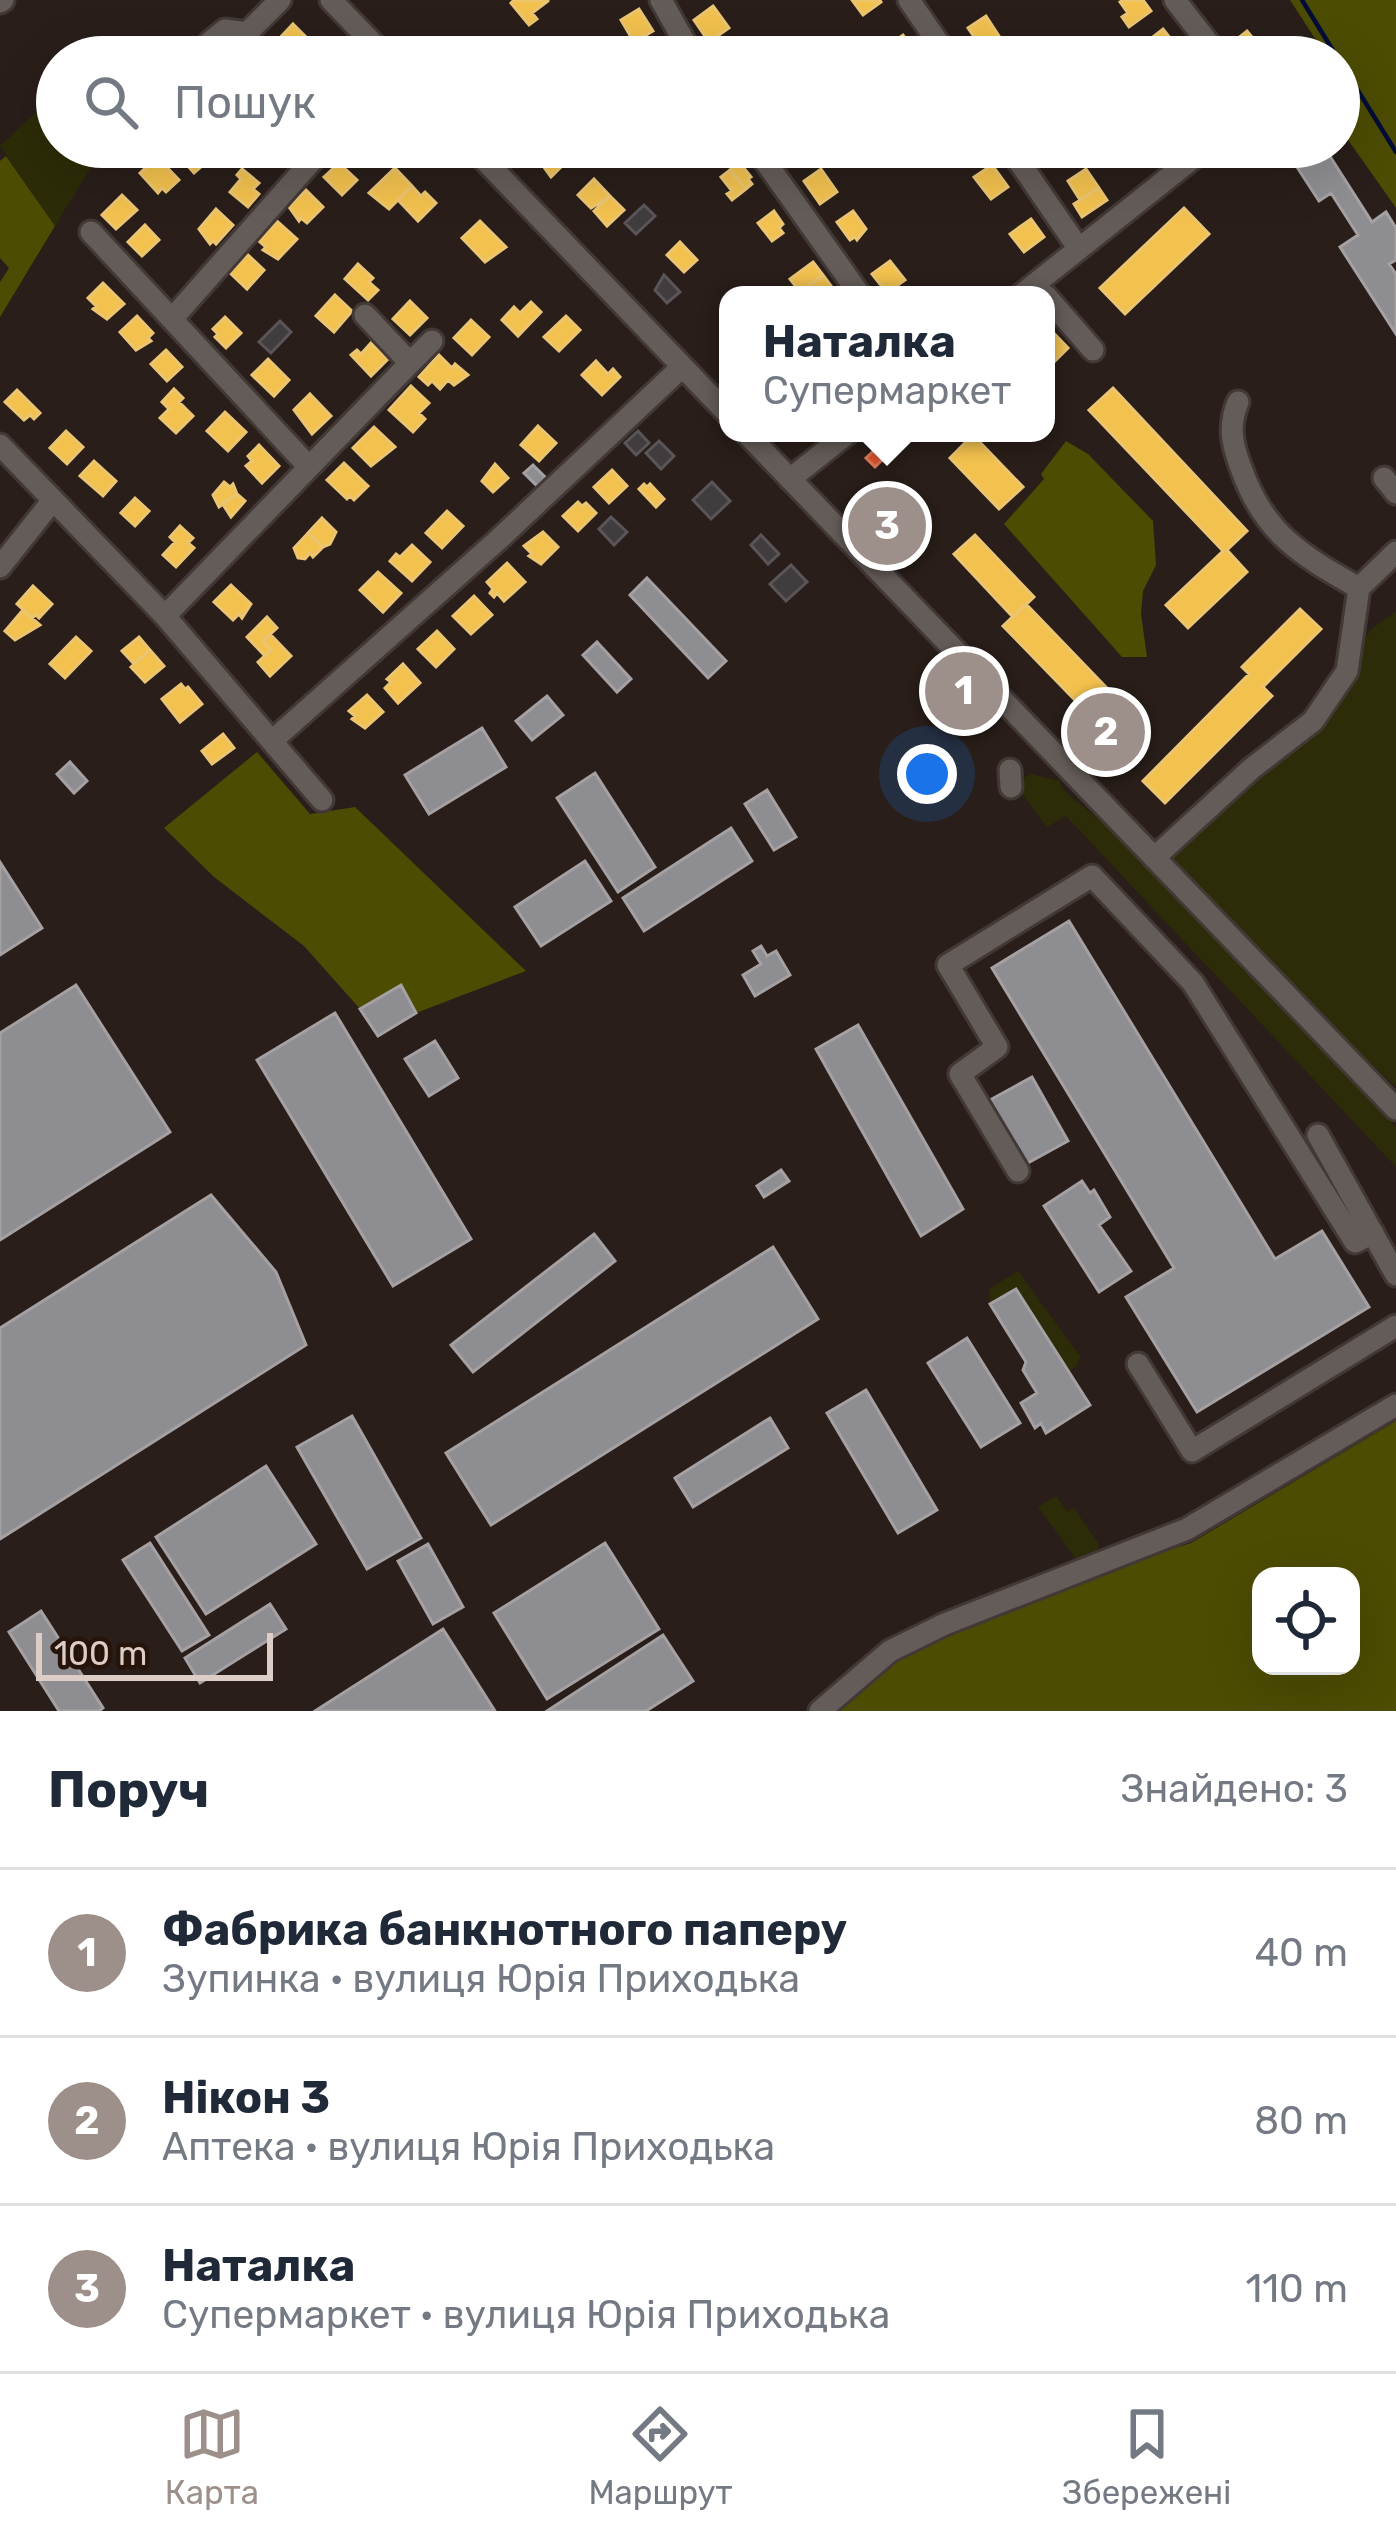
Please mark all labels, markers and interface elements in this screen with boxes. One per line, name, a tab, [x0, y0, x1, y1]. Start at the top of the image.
search box	[36, 36, 1360, 168]
icon: search	[78, 69, 144, 135]
text: Пошук	[174, 76, 316, 129]
popup	[719, 286, 1055, 442]
text: Наталка	[763, 315, 956, 368]
text: Супермаркет	[763, 368, 1011, 414]
pin: 3	[848, 481, 926, 571]
pin: 1	[925, 646, 1003, 736]
pin: 2	[1067, 687, 1145, 777]
your location	[897, 744, 957, 804]
map controls	[1252, 1567, 1360, 1675]
button: locate	[1252, 1567, 1360, 1675]
scale bar	[36, 1627, 273, 1680]
text: 100 m	[54, 1634, 147, 1673]
text: Поруч	[48, 1759, 209, 1820]
text: Знайдено: 3	[1120, 1766, 1348, 1812]
text: Фабрика банкнотного паперу	[162, 1903, 847, 1956]
text: 1	[77, 1930, 97, 1976]
text: 40 m	[1255, 1930, 1348, 1976]
text: Зупинка · вулиця Юрія Приходька	[162, 1956, 800, 2002]
text: Нікон 3	[162, 2071, 330, 2124]
text: 2	[74, 2098, 100, 2144]
text: 80 m	[1254, 2098, 1348, 2144]
text: Аптека · вулиця Юрія Приходька	[162, 2124, 775, 2170]
text: Наталка	[162, 2239, 355, 2292]
text: 3	[74, 2266, 100, 2312]
text: 110 m	[1246, 2266, 1348, 2312]
text: Супермаркет · вулиця Юрія Приходька	[162, 2292, 890, 2338]
tab: Карта	[165, 2401, 259, 2512]
tab: Маршрут	[588, 2401, 732, 2512]
tab: Збережені	[1062, 2401, 1231, 2512]

